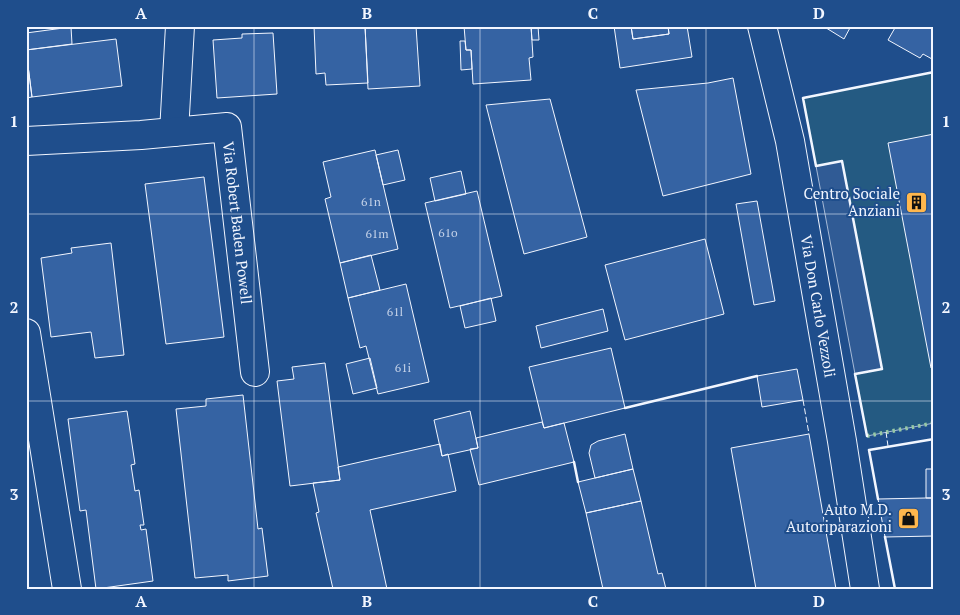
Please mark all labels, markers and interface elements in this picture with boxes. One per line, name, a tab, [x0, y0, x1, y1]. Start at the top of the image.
text: A	[135, 2, 147, 24]
text: B	[362, 2, 372, 24]
text: C	[588, 2, 598, 24]
text: D	[813, 2, 825, 24]
text: 1	[9, 110, 19, 132]
text: 1	[941, 110, 951, 132]
street label: Via Robert Baden Powell	[219, 140, 257, 305]
place label: Centro Sociale Anziani	[804, 183, 900, 220]
building icon: Centro Sociale Anziani	[904, 190, 928, 214]
house number: 61n	[361, 194, 381, 209]
house number: 61o	[438, 225, 458, 240]
house number: 61m	[365, 226, 389, 241]
street label: Via Don Carlo Vezzoli	[796, 233, 841, 379]
text: 2	[9, 296, 19, 318]
text: 2	[941, 296, 951, 318]
house number: 61l	[387, 304, 404, 319]
house number: 61i	[395, 360, 412, 375]
text: 3	[9, 483, 19, 505]
text: 3	[941, 483, 951, 505]
place label: Auto M.D. Autoriparazioni	[786, 499, 892, 536]
shop icon: Auto M.D. Autoriparazioni	[896, 506, 920, 530]
text: A	[135, 590, 147, 612]
text: B	[362, 590, 372, 612]
text: C	[588, 590, 598, 612]
text: D	[813, 590, 825, 612]

